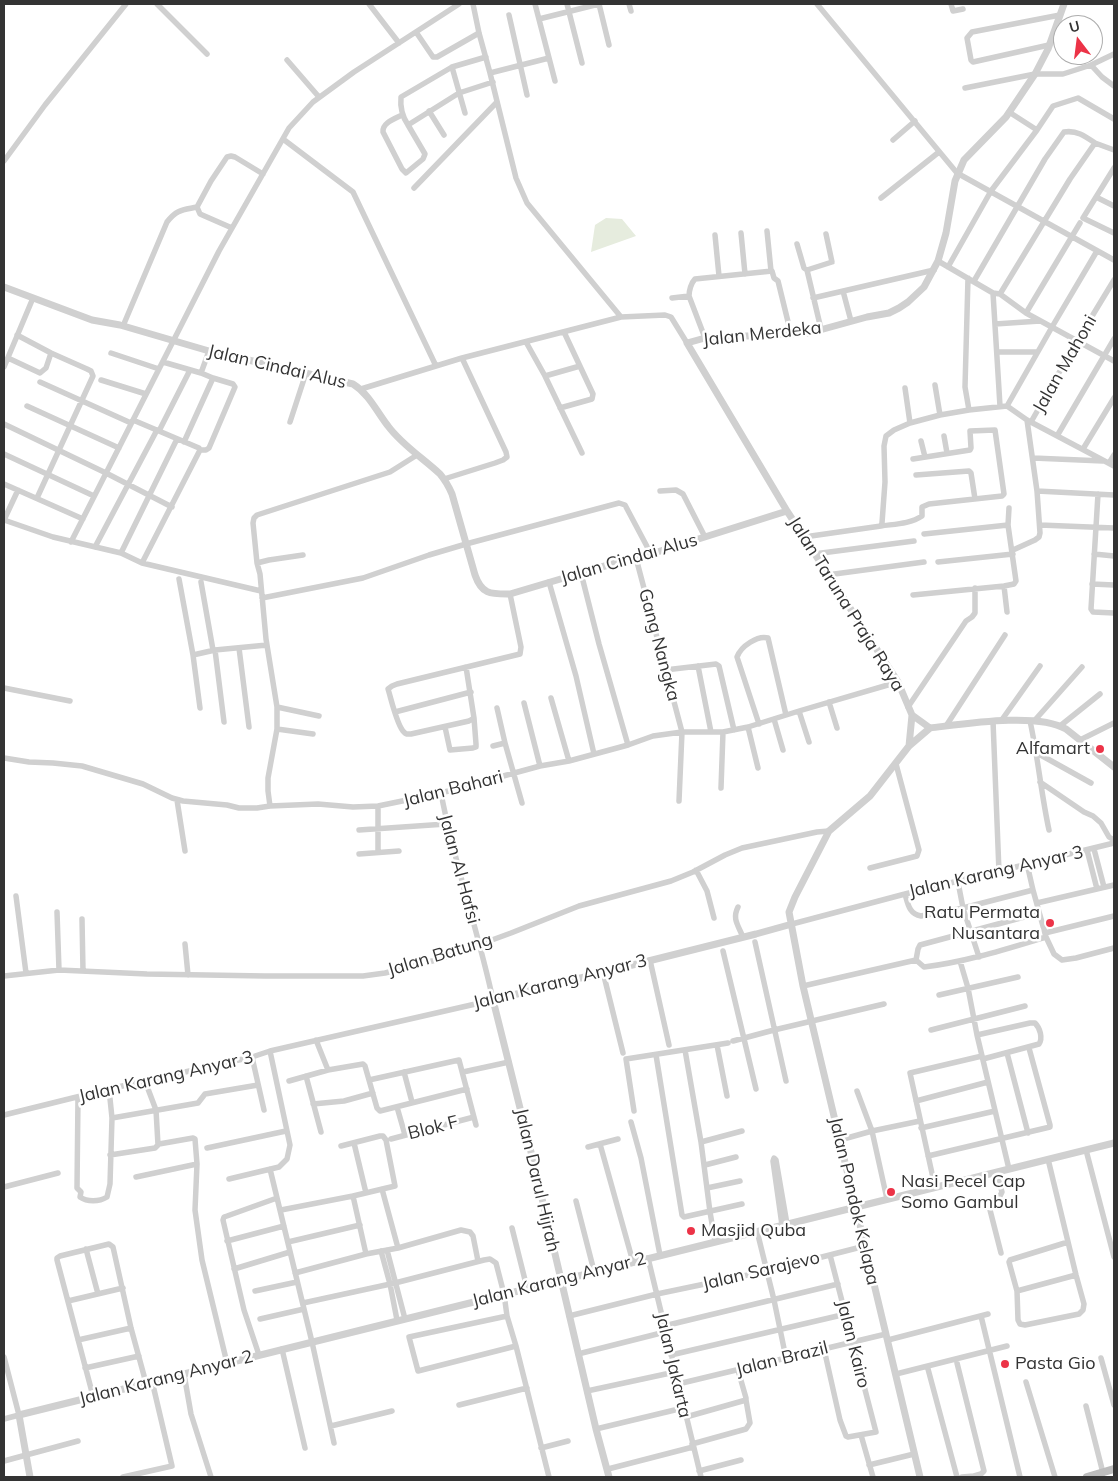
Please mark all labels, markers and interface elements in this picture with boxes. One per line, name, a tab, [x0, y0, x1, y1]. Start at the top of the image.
north arrow	[1053, 15, 1103, 65]
text: U	[1067, 16, 1082, 37]
street label: Jalan Mahoni	[1028, 311, 1102, 417]
street label: Jalan Merdeka	[702, 317, 822, 351]
street label: Jalan Cindai Alus	[206, 341, 348, 393]
street label: Jalan Taruna Praja Raya	[783, 513, 909, 695]
street label: Jalan Cindai Alus	[558, 529, 700, 589]
street label: Gang Nangka	[634, 586, 684, 704]
place label: Alfamart	[1016, 738, 1090, 760]
marker: Alfamart	[1094, 743, 1106, 755]
street label: Jalan Bahari	[401, 766, 505, 812]
street label: Jalan Al Hafsi	[434, 812, 484, 926]
street label: Jalan Karang Anyar 3	[907, 841, 1085, 903]
place label: Ratu Permata Nusantara	[924, 902, 1040, 944]
marker: Ratu Permata Nusantara	[1044, 917, 1056, 929]
street label: Jalan Batung	[385, 929, 495, 981]
street label: Jalan Karang Anyar 3	[471, 950, 649, 1014]
street label: Jalan Karang Anyar 3	[77, 1046, 255, 1108]
street label: Jalan Darul Hijrah	[510, 1106, 564, 1254]
street label: Blok F	[406, 1111, 460, 1145]
street label: Jalan Pondok Kelapa	[824, 1115, 884, 1287]
place label: Nasi Pecel Cap Somo Gambul	[901, 1171, 1025, 1214]
marker: Nasi Pecel Cap Somo Gambul	[885, 1186, 897, 1198]
place label: Masjid Quba	[701, 1220, 806, 1242]
marker: Masjid Quba	[685, 1225, 697, 1237]
street label: Jalan Sarajevo	[700, 1247, 822, 1295]
street label: Jalan Karang Anyar 2	[470, 1248, 648, 1312]
street label: Jalan Kairo	[832, 1298, 874, 1390]
street label: Jalan Jakarta	[650, 1310, 696, 1420]
street label: Jalan Brazil	[734, 1337, 830, 1381]
street label: Jalan Karang Anyar 2	[77, 1346, 255, 1410]
place label: Pasta Gio	[1015, 1353, 1095, 1375]
marker: Pasta Gio	[999, 1358, 1011, 1370]

